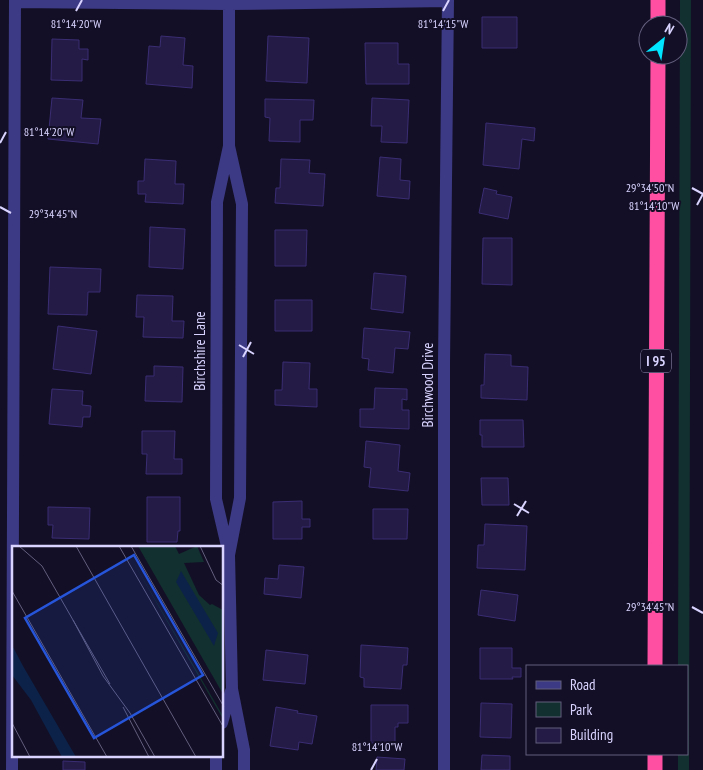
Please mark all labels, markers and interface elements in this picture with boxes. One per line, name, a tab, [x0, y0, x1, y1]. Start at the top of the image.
north arrow	[638, 15, 688, 65]
text: 81°14'20"W	[51, 16, 101, 31]
text: 81°14'15"W	[418, 16, 468, 31]
text: N	[662, 19, 677, 38]
text: 81°14'20"W	[24, 124, 74, 139]
text: 29°34'50"N	[626, 180, 674, 195]
text: 81°14'10"W	[629, 198, 679, 213]
text: 29°34'45"N	[29, 206, 77, 221]
street label: Birchshire Lane	[190, 311, 209, 391]
street label: Birchwood Drive	[418, 343, 437, 427]
road number: I 95	[641, 350, 671, 372]
inset map	[12, 546, 224, 758]
text: 29°34'45"N	[626, 599, 674, 614]
legend	[526, 665, 688, 755]
text: Road	[570, 675, 596, 694]
text: Park	[570, 700, 592, 719]
text: Building	[570, 725, 613, 744]
text: 81°14'10"W	[352, 739, 402, 754]

